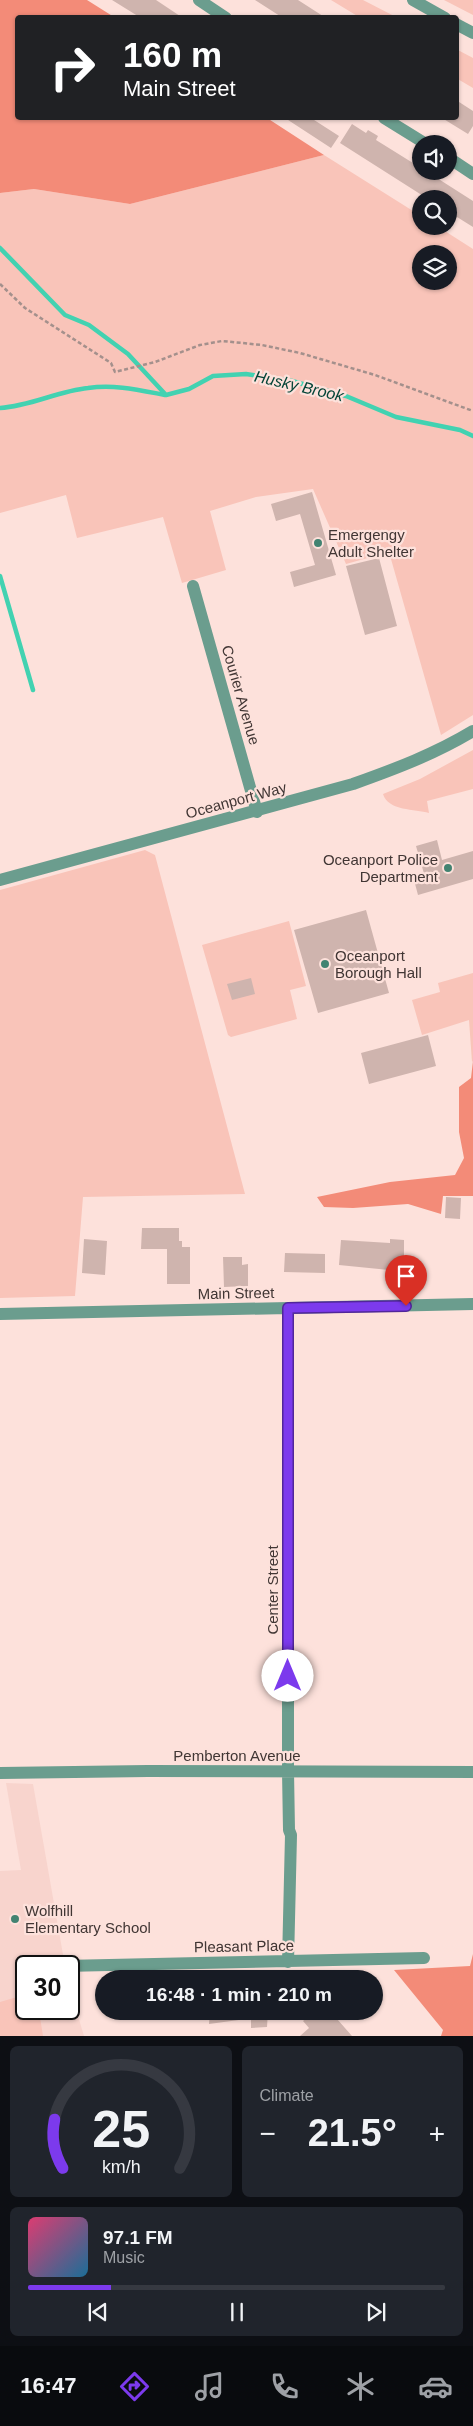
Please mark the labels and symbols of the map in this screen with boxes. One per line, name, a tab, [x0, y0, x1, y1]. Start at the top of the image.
water label: Husky Brook	[253, 368, 346, 405]
place label: Emergengy Adult Shelter	[328, 526, 414, 560]
marker: Emergengy Adult Shelter	[312, 537, 324, 549]
street label: Courier Avenue	[219, 643, 263, 747]
street label: Oceanport Way	[184, 778, 289, 822]
place label: Oceanport Police Department	[323, 851, 439, 885]
marker: Oceanport Police Department	[442, 862, 454, 874]
place label: Oceanport Borough Hall	[335, 947, 422, 981]
marker: Oceanport Borough Hall	[319, 958, 331, 970]
pin	[385, 1255, 427, 1306]
street label: Main Street	[198, 1284, 275, 1302]
street label: Center Street	[264, 1545, 281, 1635]
position arrow	[261, 1649, 313, 1701]
street label: Pemberton Avenue	[173, 1747, 301, 1764]
place label: Wolfhill Elementary School	[25, 1902, 151, 1936]
marker: Wolfhill Elementary School	[9, 1913, 21, 1925]
street label: Pleasant Place	[194, 1937, 294, 1955]
speed limit sign: 30	[15, 1955, 80, 2020]

